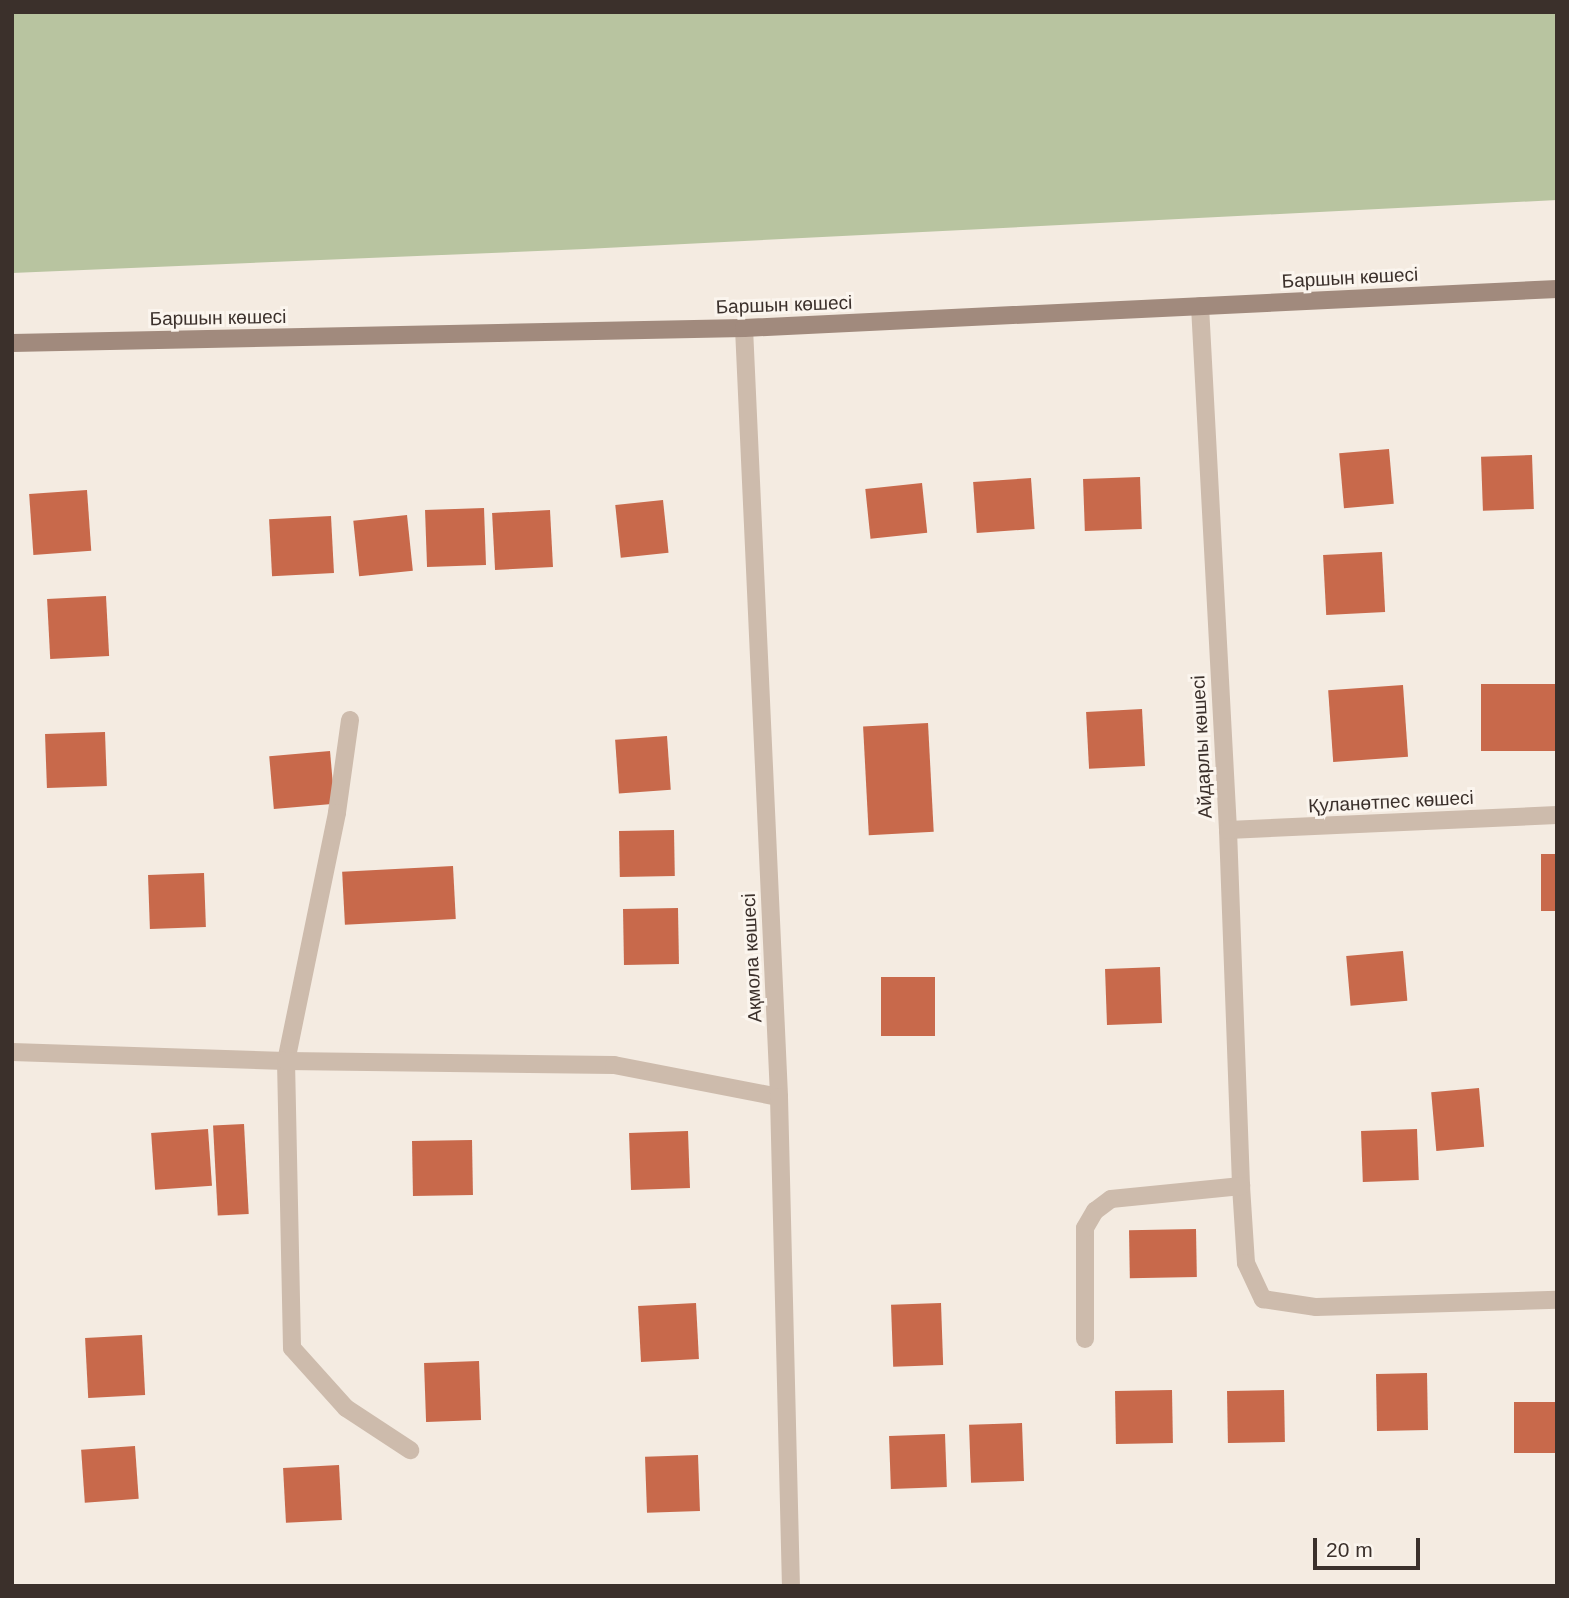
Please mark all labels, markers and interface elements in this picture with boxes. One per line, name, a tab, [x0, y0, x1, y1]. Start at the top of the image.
street label: Баршын көшесі	[1281, 263, 1419, 293]
street label: Баршын көшесі	[715, 291, 853, 319]
street label: Баршын көшесі	[149, 305, 287, 331]
street label: Айдарлы көшесі	[1187, 675, 1217, 819]
street label: Қуланөтпес көшесі	[1308, 786, 1474, 818]
street label: Ақмола көшесі	[737, 893, 767, 1023]
scale bar	[1317, 1524, 1424, 1568]
text: 20 m	[1326, 1538, 1373, 1561]

